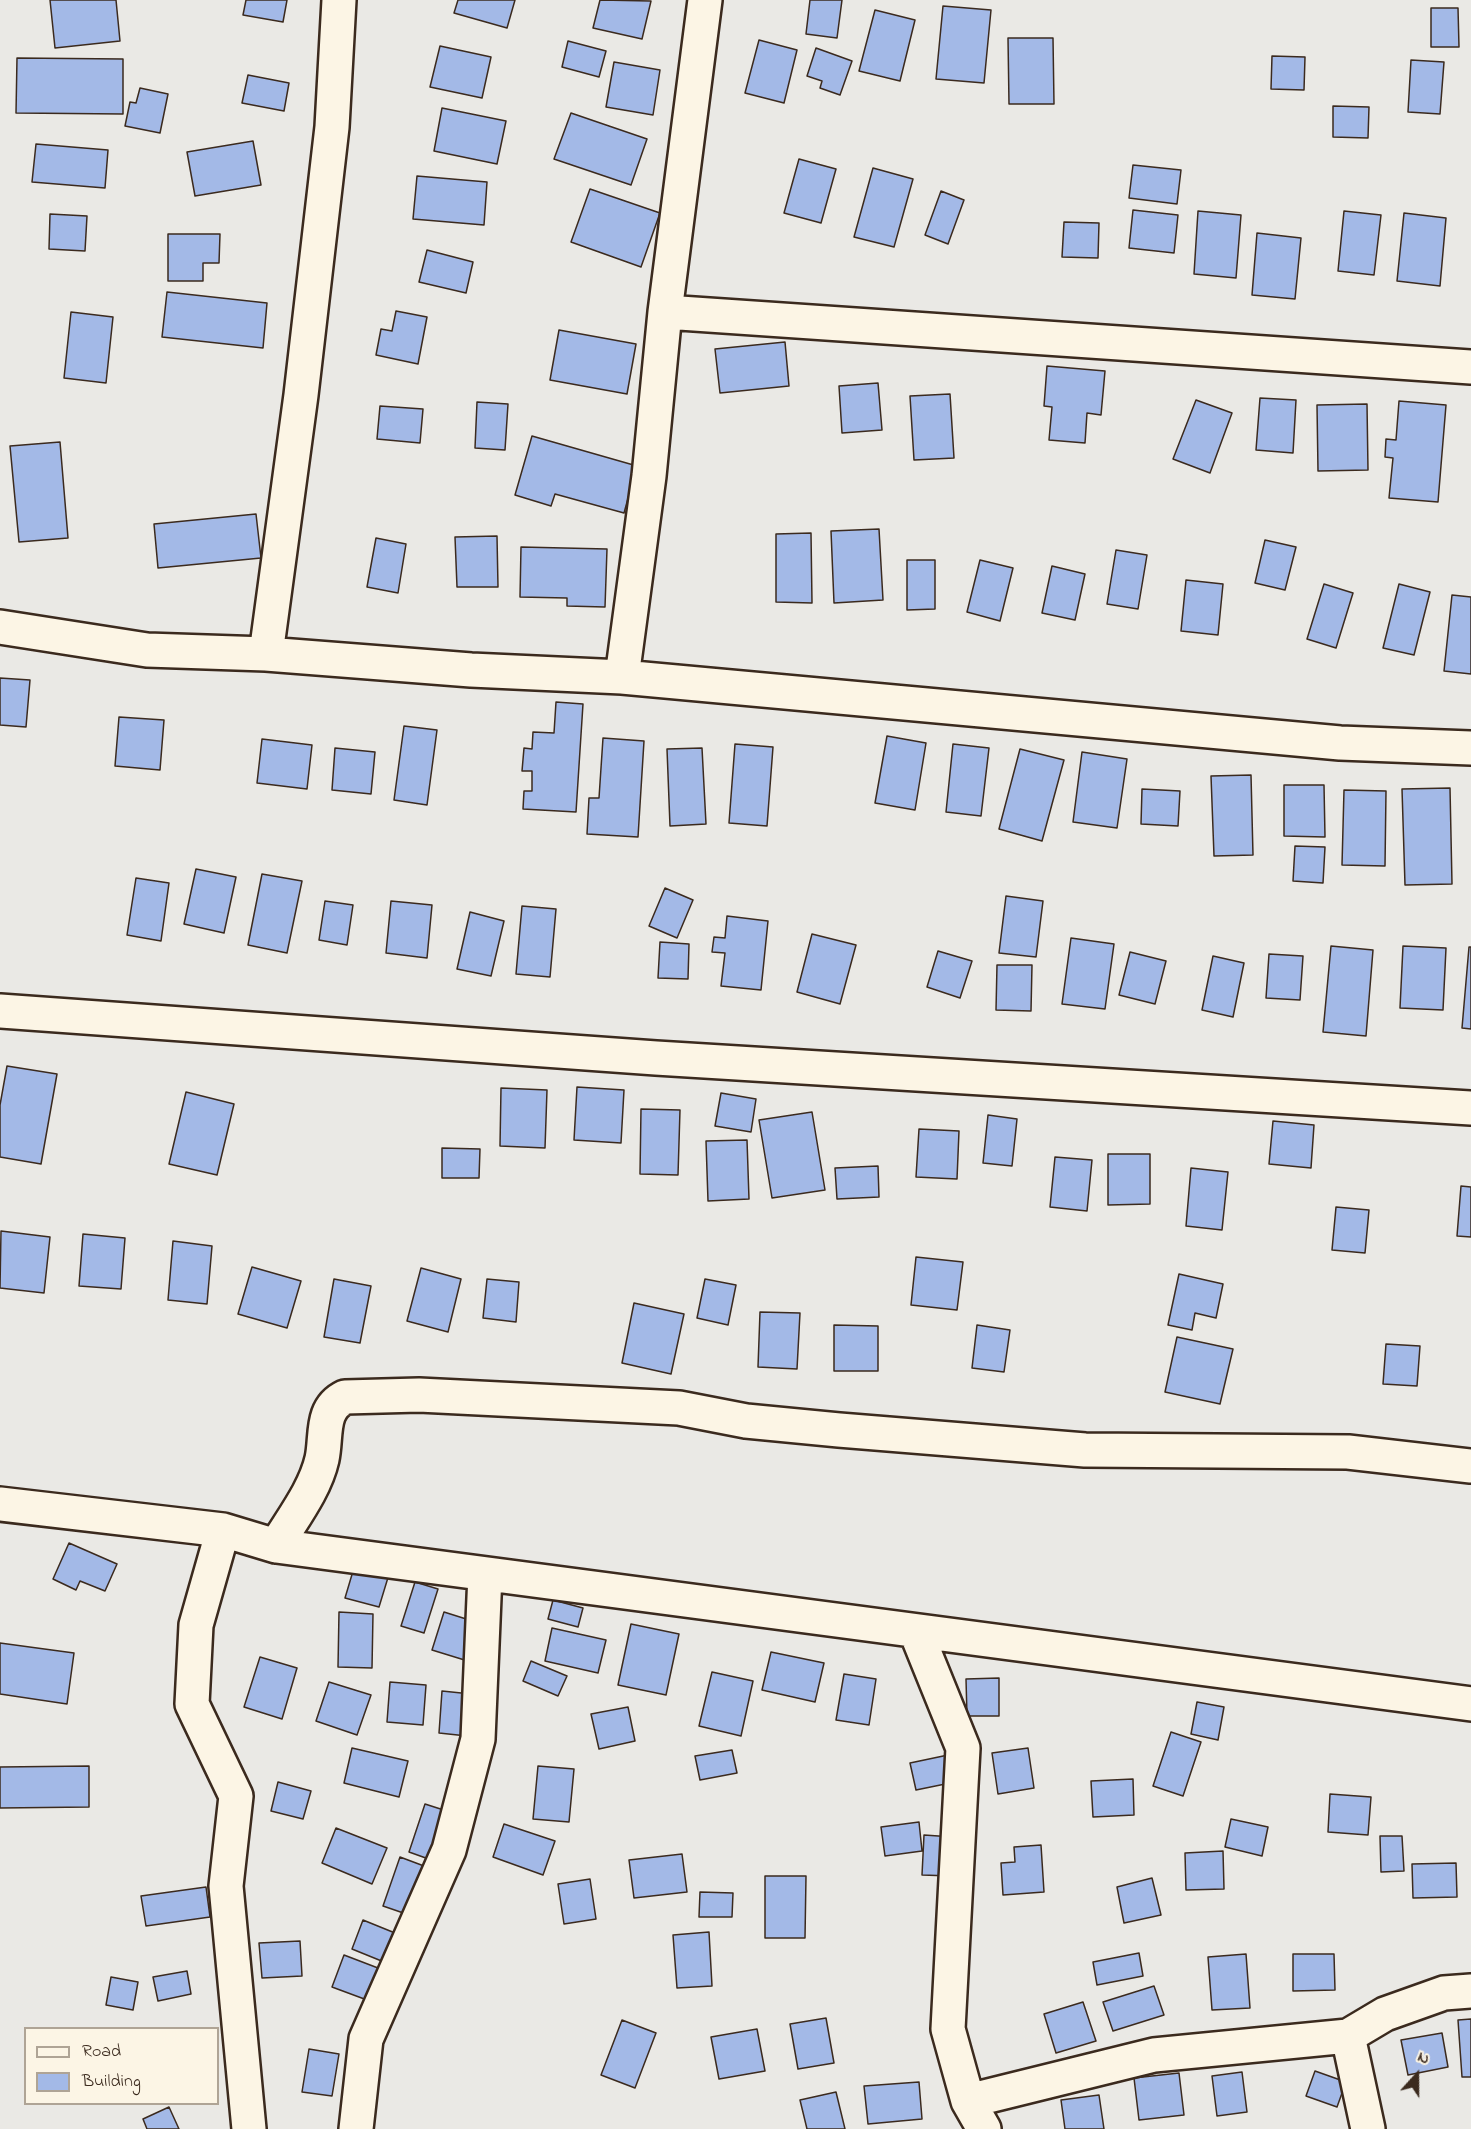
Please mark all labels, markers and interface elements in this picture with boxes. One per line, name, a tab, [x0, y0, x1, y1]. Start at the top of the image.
legend	[24, 2027, 219, 2105]
text: Road	[82, 2039, 121, 2065]
north arrow	[1387, 2045, 1447, 2105]
text: N	[1414, 2045, 1433, 2071]
text: Building	[82, 2069, 141, 2095]

